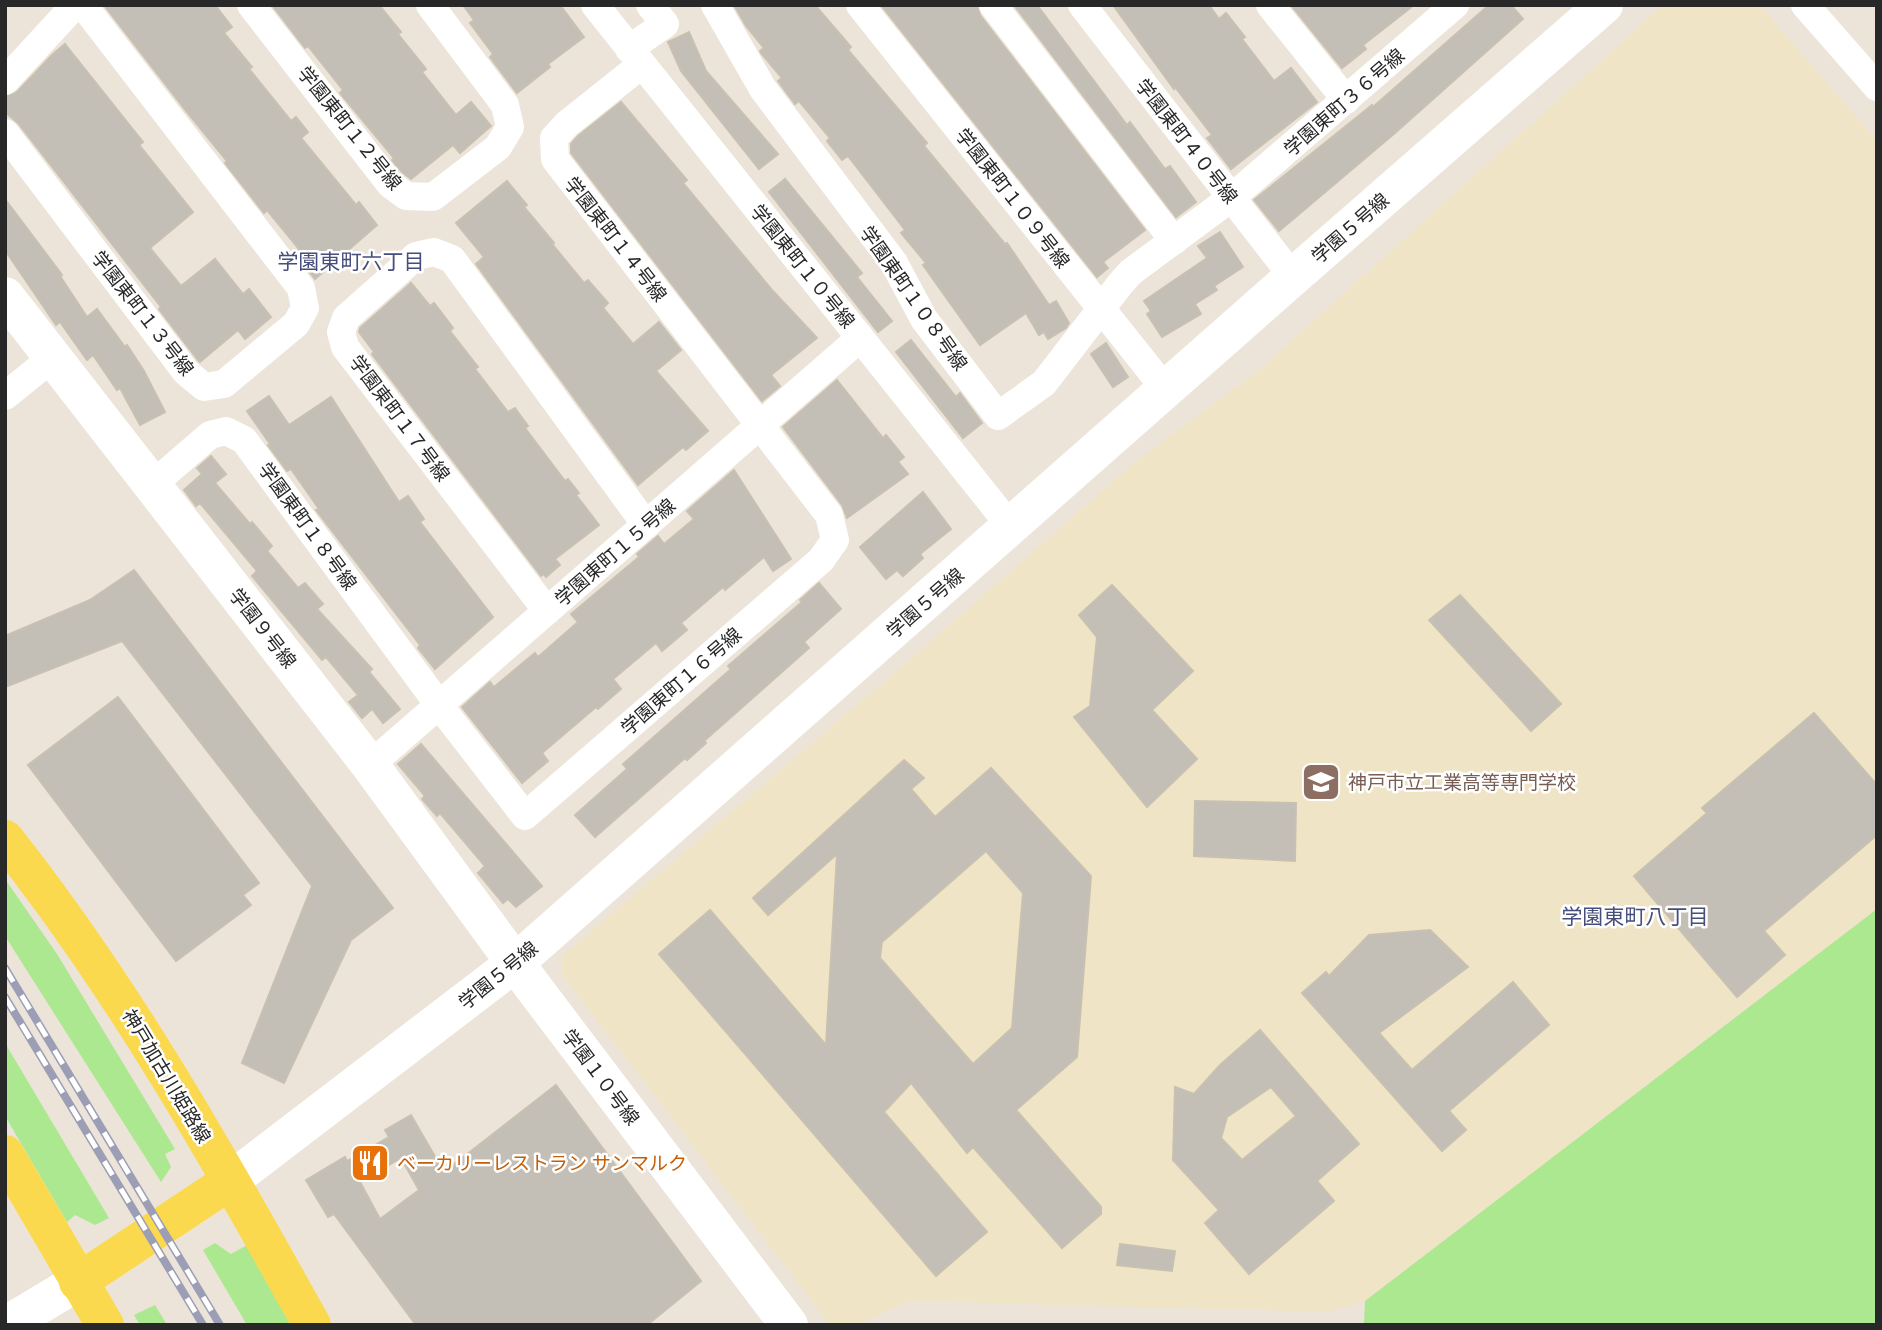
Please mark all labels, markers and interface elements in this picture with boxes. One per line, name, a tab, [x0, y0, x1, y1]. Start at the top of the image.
street label: 学園東町３６号線	[1279, 43, 1409, 161]
street label: 学園東町１２号線	[293, 61, 407, 195]
street label: 学園東町４０号線	[1131, 74, 1243, 208]
street label: 学園東町１０９号線	[951, 123, 1075, 273]
street label: 学園東町１４号線	[560, 172, 672, 306]
street label: 学園５号線	[1306, 188, 1394, 268]
street label: 学園東町１０号線	[746, 199, 860, 333]
street label: 学園東町１０８号線	[855, 221, 973, 375]
street label: 学園東町１３号線	[87, 246, 199, 380]
district label: 学園東町六丁目	[278, 248, 425, 275]
street label: 学園東町１７号線	[345, 350, 455, 486]
street label: 学園東町１８号線	[254, 457, 362, 595]
street label: 学園東町１５号線	[550, 493, 680, 611]
street label: 学園５号線	[881, 563, 969, 643]
street label: 学園９号線	[224, 583, 302, 673]
street label: 学園東町１６号線	[616, 622, 746, 740]
school or university icon: 神戸市立工業高等専門学校	[1300, 761, 1342, 803]
place label: 神戸市立工業高等専門学校	[1348, 770, 1576, 794]
district label: 学園東町八丁目	[1562, 903, 1709, 930]
street label: 学園５号線	[454, 936, 542, 1014]
street label: 神戸加古川姫路線	[118, 1005, 216, 1147]
street label: 学園１０号線	[557, 1024, 645, 1130]
restaurant icon: ベーカリーレストラン サンマルク	[349, 1142, 391, 1184]
place label: ベーカリーレストラン サンマルク	[397, 1151, 687, 1175]

